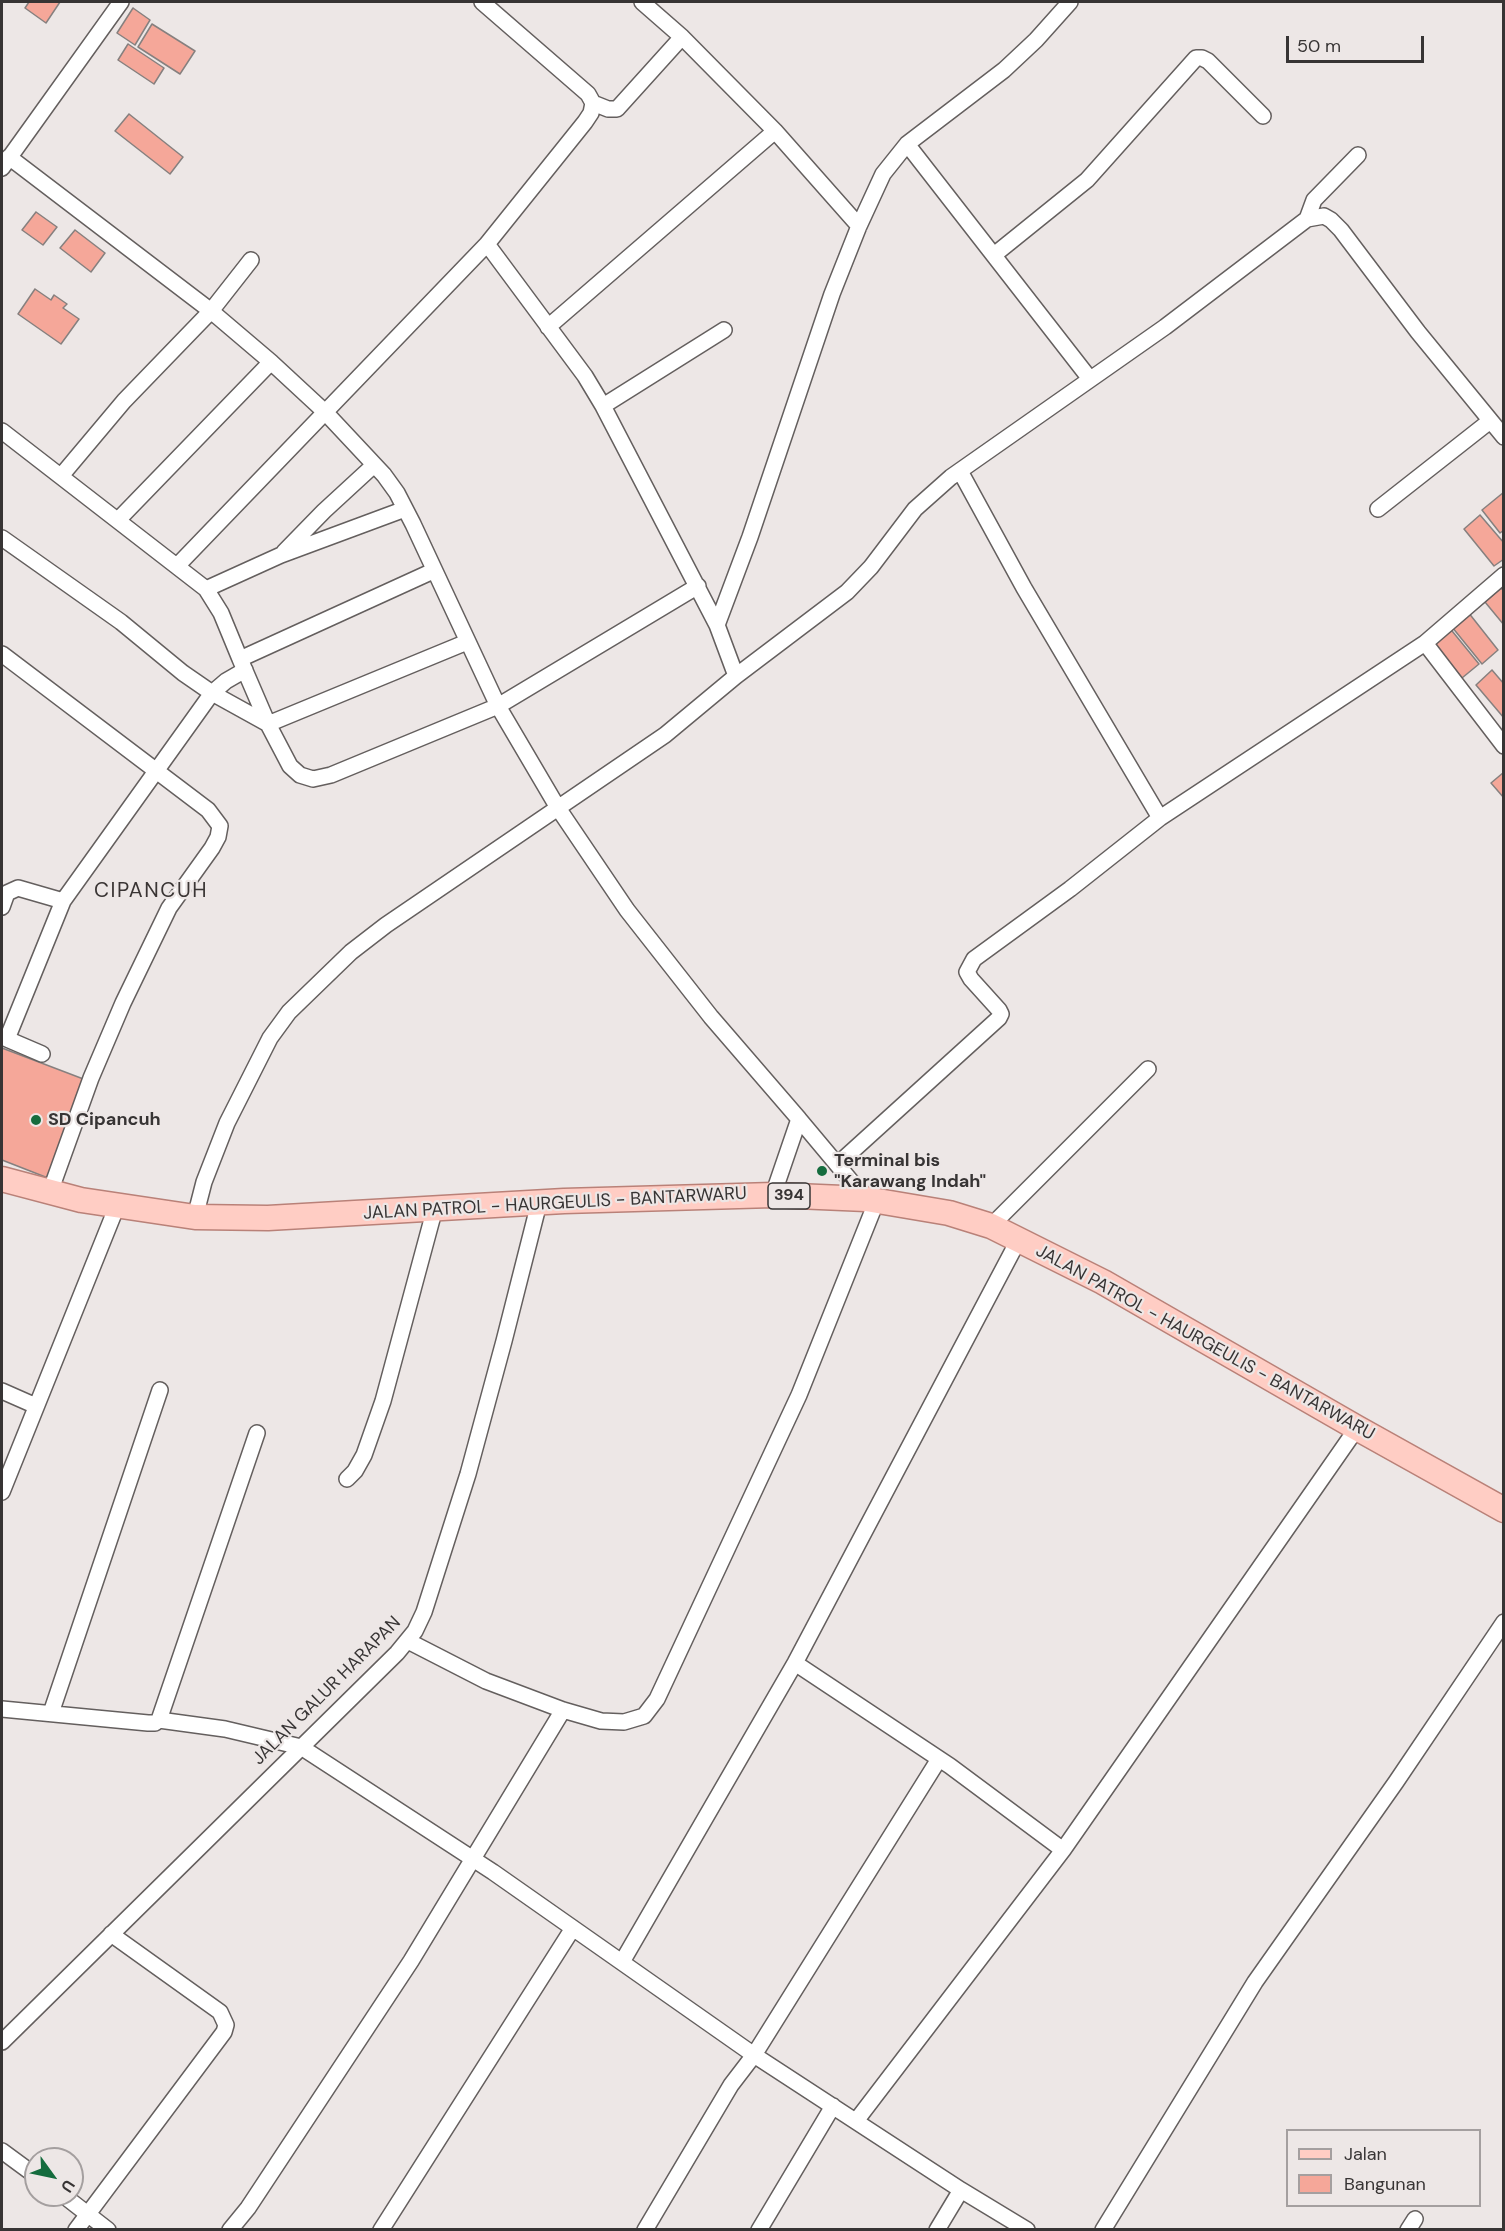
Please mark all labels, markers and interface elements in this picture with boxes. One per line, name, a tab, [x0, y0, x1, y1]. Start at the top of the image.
scale bar	[1289, 24, 1427, 62]
text: 50 m	[1297, 34, 1341, 58]
district label: CIPANCUH	[94, 878, 208, 904]
place label: SD Cipancuh	[48, 1109, 161, 1131]
marker: SD Cipancuh	[29, 1113, 43, 1127]
place label: Terminal bis "Karawang Indah"	[834, 1150, 986, 1192]
marker: Terminal bis "Karawang Indah"	[815, 1164, 829, 1178]
street label: JALAN PATROL - HAURGEULIS - BANTARWARU	[363, 1183, 747, 1225]
road number: 394	[768, 1183, 810, 1209]
street label: JALAN PATROL - HAURGEULIS - BANTARWARU	[1032, 1241, 1378, 1445]
street label: JALAN GALUR HARAPAN	[248, 1612, 406, 1770]
legend	[1286, 2129, 1481, 2207]
text: Jalan	[1344, 2142, 1387, 2166]
north arrow	[24, 2147, 84, 2207]
text: Bangunan	[1344, 2172, 1426, 2196]
text: U	[56, 2176, 80, 2196]

